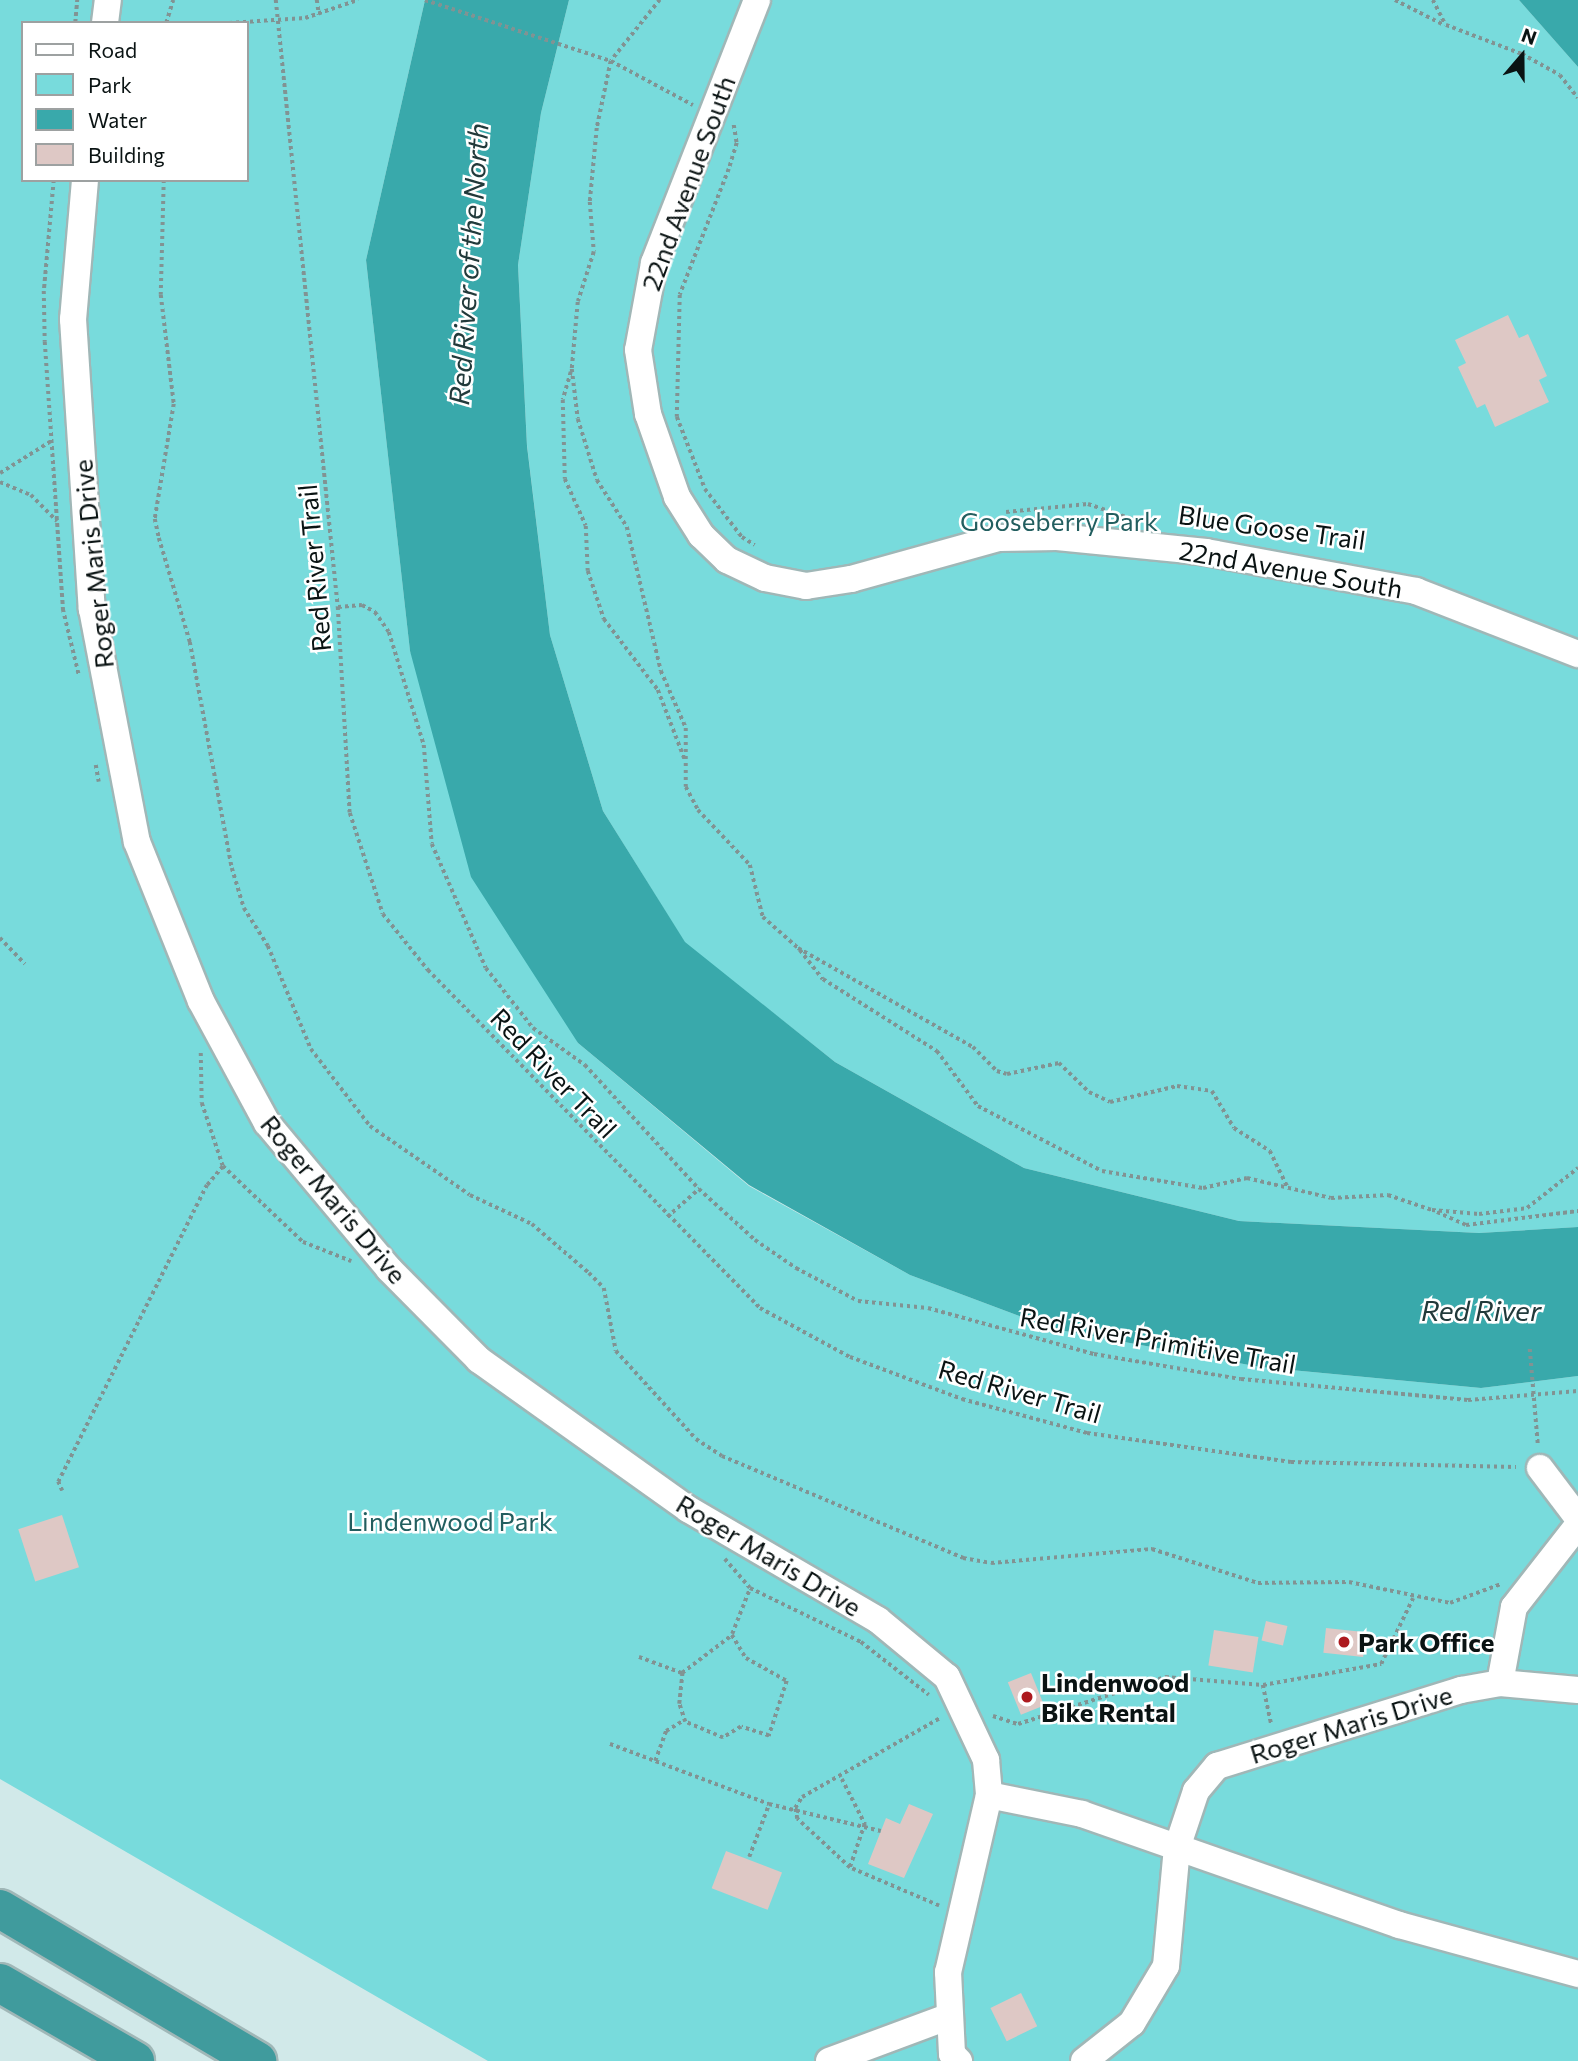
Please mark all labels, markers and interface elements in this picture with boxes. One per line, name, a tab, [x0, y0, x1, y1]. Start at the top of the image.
legend	[21, 21, 248, 182]
north arrow	[1487, 21, 1557, 91]
text: N	[1519, 23, 1540, 49]
text: Road	[88, 37, 137, 62]
street label: 22nd Avenue South	[635, 71, 741, 295]
text: Park	[88, 72, 132, 97]
text: Water	[88, 107, 147, 132]
water label: Red River of the North	[441, 122, 495, 406]
text: Building	[88, 142, 165, 167]
street label: Roger Maris Drive	[67, 458, 119, 670]
street label: Red River Trail	[291, 483, 337, 653]
street label: Blue Goose Trail	[1176, 498, 1368, 556]
park label: Gooseberry Park	[960, 505, 1158, 537]
street label: 22nd Avenue South	[1177, 534, 1405, 604]
street label: Red River Trail	[484, 1002, 624, 1144]
street label: Roger Maris Drive	[255, 1109, 413, 1289]
water label: Red River	[1421, 1293, 1541, 1327]
street label: Red River Primitive Trail	[1018, 1300, 1298, 1380]
street label: Red River Trail	[935, 1353, 1105, 1429]
street label: Roger Maris Drive	[671, 1488, 867, 1622]
park label: Lindenwood Park	[347, 1505, 553, 1537]
place label: Park Office	[1358, 1626, 1494, 1658]
marker: Park Office	[1336, 1634, 1352, 1650]
place label: Lindenwood Bike Rental	[1041, 1666, 1189, 1728]
street label: Roger Maris Drive	[1246, 1678, 1456, 1770]
marker: Lindenwood Bike Rental	[1019, 1689, 1035, 1705]

